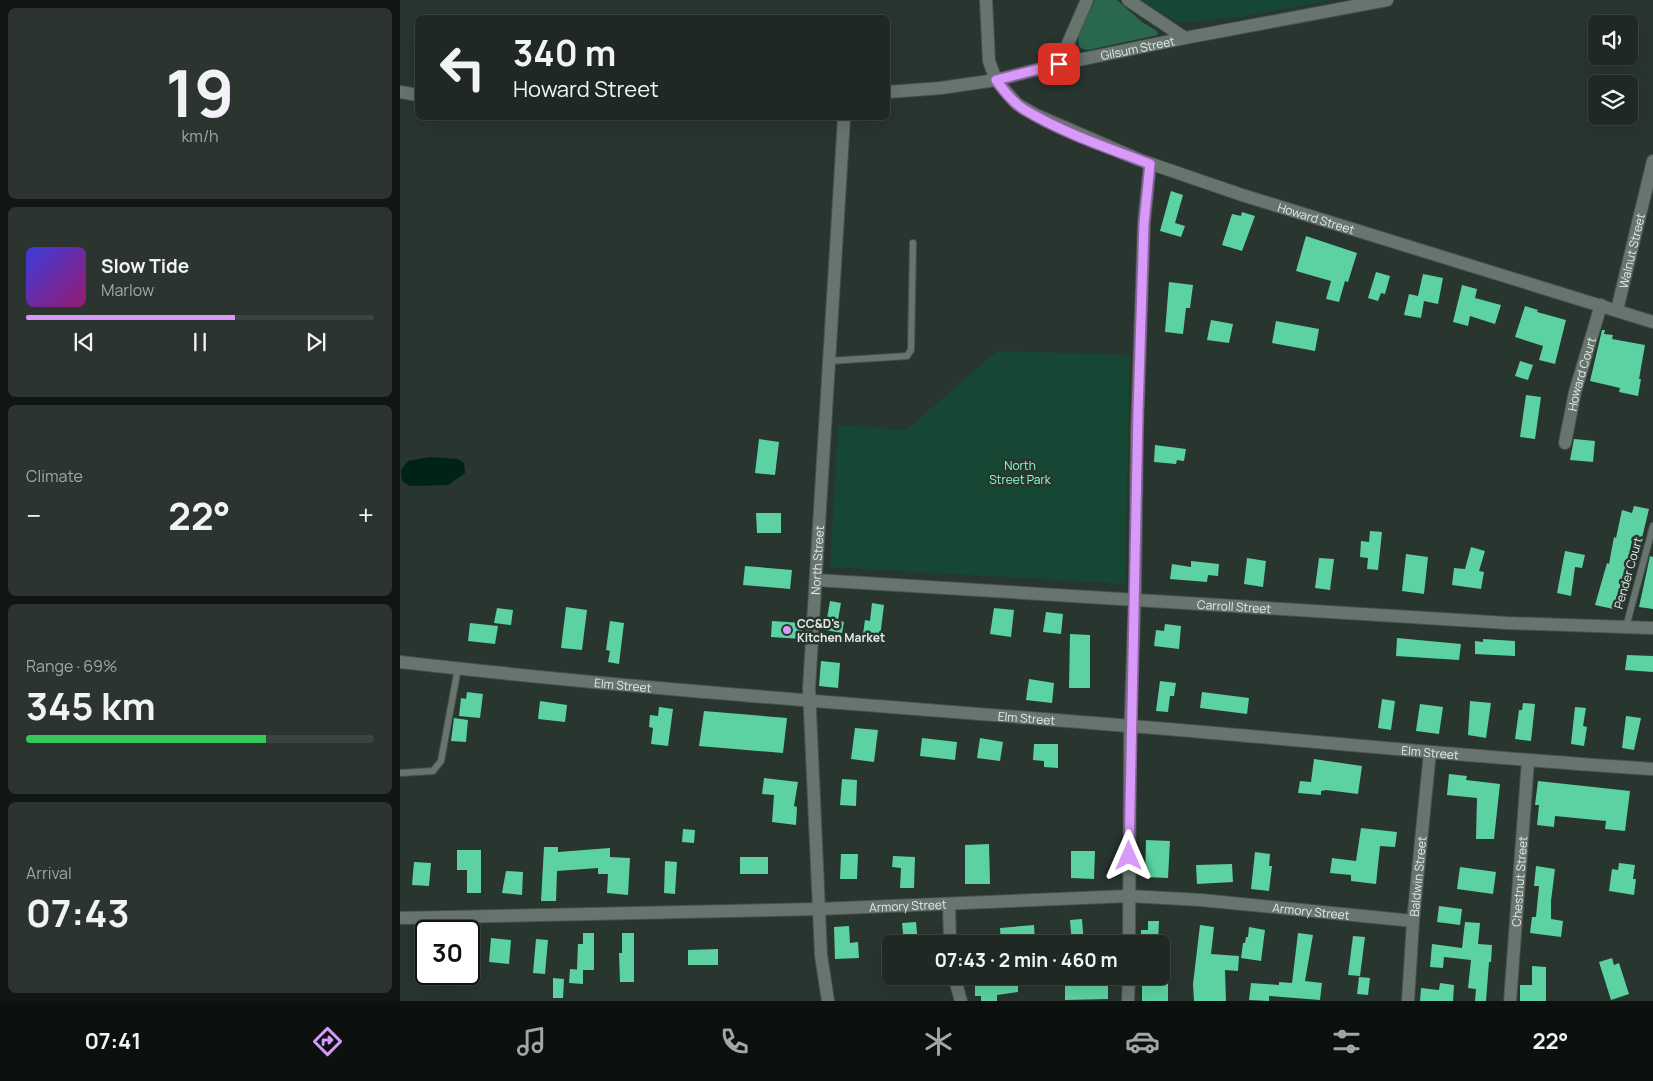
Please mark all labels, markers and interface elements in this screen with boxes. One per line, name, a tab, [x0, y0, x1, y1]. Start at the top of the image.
map controls	[1588, 15, 1638, 125]
button: sound	[1588, 15, 1638, 65]
text: 340 m	[513, 29, 616, 77]
street label: Gilsum Street	[1099, 32, 1176, 64]
icon: left	[430, 35, 495, 100]
pin	[1038, 43, 1080, 85]
text: 19	[166, 48, 234, 137]
icon: arrive	[1045, 50, 1073, 78]
text: Howard Street	[513, 74, 659, 104]
button: layers	[1588, 75, 1638, 125]
text: km/h	[181, 125, 219, 147]
street label: Howard Street	[1276, 198, 1357, 238]
street label: Walnut Street	[1614, 211, 1649, 290]
text: Slow Tide	[101, 253, 189, 279]
text: Marlow	[101, 279, 154, 301]
icon: previous	[70, 328, 98, 356]
icon: pause	[186, 328, 214, 356]
icon: next	[302, 328, 330, 356]
street label: Howard Court	[1563, 335, 1600, 412]
park label: North Street Park	[989, 457, 1052, 488]
text: Climate	[26, 465, 83, 487]
text: 22°	[168, 489, 231, 541]
text: −	[26, 496, 41, 534]
text: +	[358, 496, 374, 534]
street label: North Street	[806, 525, 827, 595]
street label: Pender Court	[1610, 535, 1646, 611]
street label: Carroll Street	[1197, 595, 1272, 617]
place label: CC&D's Kitchen Market	[797, 615, 885, 646]
marker: CC&D's Kitchen Market	[781, 624, 793, 636]
text: Range · 69%	[26, 655, 117, 677]
street label: Elm Street	[593, 674, 652, 696]
text: 345 km	[26, 679, 156, 731]
street label: Elm Street	[997, 707, 1056, 728]
street label: Elm Street	[1401, 741, 1460, 763]
position arrow	[1102, 829, 1154, 881]
street label: Baldwin Street	[1405, 835, 1430, 917]
street label: Chestnut Street	[1507, 835, 1531, 927]
text: Arrival	[26, 862, 72, 884]
text: 07:43	[26, 886, 130, 938]
street label: Armory Street	[869, 895, 947, 915]
street label: Armory Street	[1272, 899, 1351, 923]
speed limit sign: 30	[415, 920, 480, 985]
text: 07:43 · 2 min · 460 m	[934, 947, 1118, 973]
icon: directions	[310, 1024, 345, 1059]
icon: music	[514, 1024, 549, 1059]
icon: phone	[717, 1024, 752, 1059]
icon: climate	[921, 1024, 956, 1059]
icon: car	[1125, 1024, 1160, 1059]
icon: filters	[1329, 1024, 1364, 1059]
text: 07:41	[84, 1026, 141, 1056]
text: 22°	[1532, 1026, 1569, 1056]

